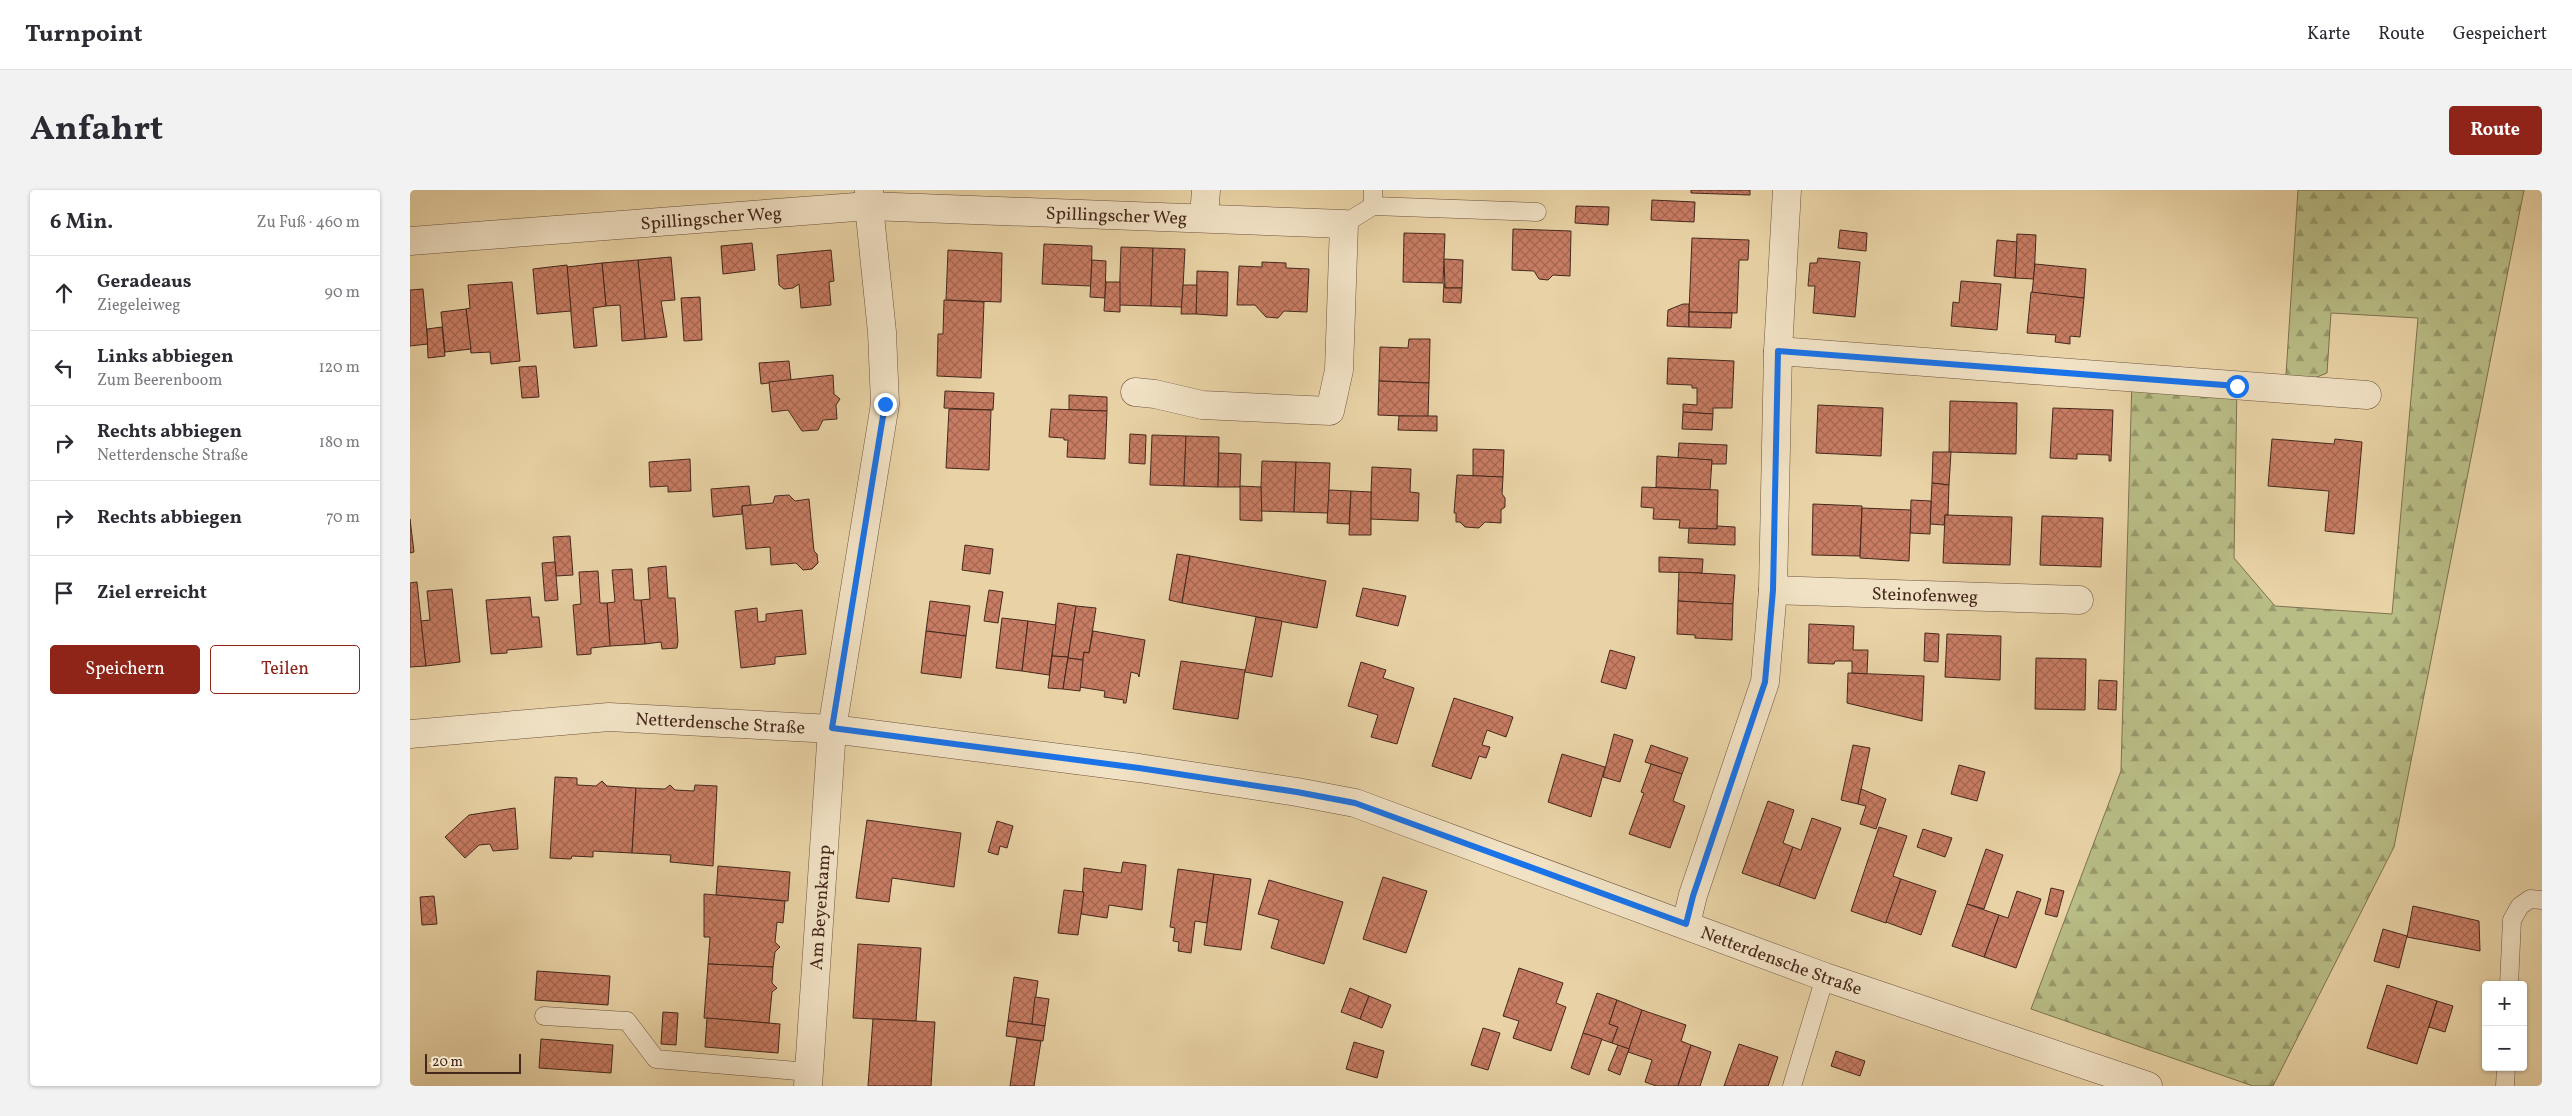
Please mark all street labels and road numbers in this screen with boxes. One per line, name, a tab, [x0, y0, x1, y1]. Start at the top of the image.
street label: Spillingscher Weg	[640, 202, 783, 237]
street label: Spillingscher Weg	[1045, 202, 1188, 232]
street label: Steinofenweg	[1871, 582, 1979, 611]
street label: Netterdensche Straße	[634, 707, 806, 742]
street label: Am Beyenkamp	[805, 844, 838, 971]
street label: Netterdensche Straße	[1697, 921, 1865, 1003]

